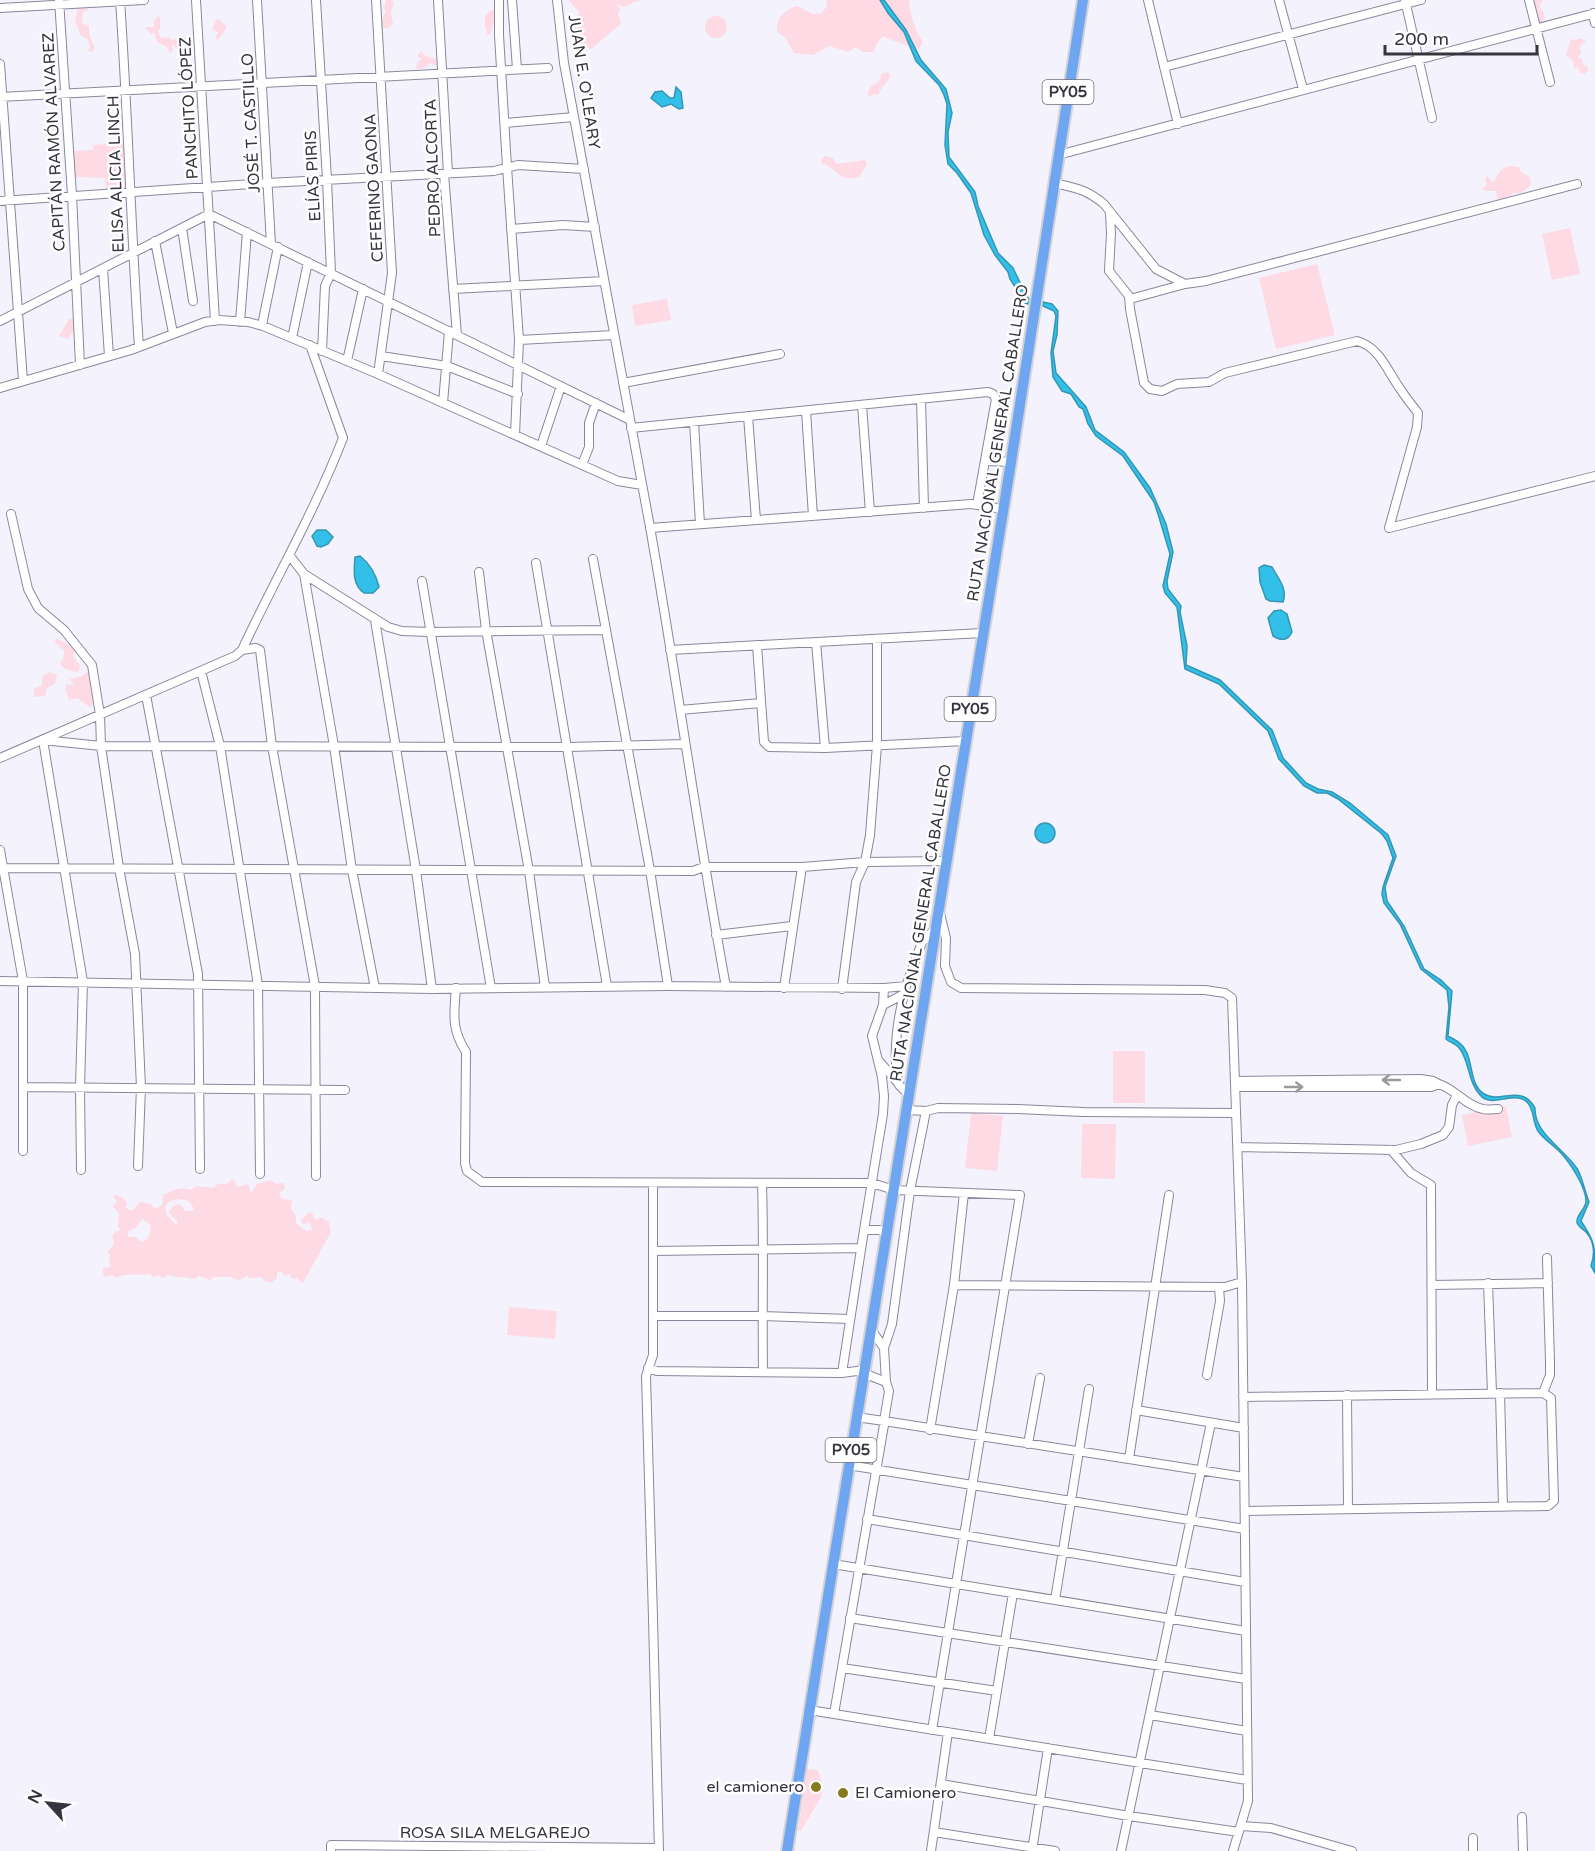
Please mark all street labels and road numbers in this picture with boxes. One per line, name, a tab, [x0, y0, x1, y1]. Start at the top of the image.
street label: JUAN E. O'LEARY	[563, 13, 605, 151]
street label: CAPITÁN RAMÓN ALVAREZ	[38, 32, 70, 252]
street label: PANCHITO LÓPEZ	[175, 36, 203, 180]
street label: JOSÉ T. CASTILLO	[237, 53, 265, 193]
road number: PY05	[1042, 80, 1094, 104]
street label: ELISA ALICIA LINCH	[103, 95, 129, 253]
street label: PEDRO ALCORTA	[421, 98, 445, 238]
street label: CEFERINO GAONA	[360, 113, 388, 263]
street label: ELÍAS PIRIS	[301, 130, 325, 222]
street label: RUTA NACIONAL GENERAL CABALLERO	[963, 283, 1033, 603]
road number: PY05	[944, 697, 996, 721]
street label: RUTA NACIONAL GENERAL CABALLERO	[886, 763, 956, 1083]
road number: PY05	[826, 1438, 876, 1462]
street label: ROSA SILA MELGAREJO	[400, 1823, 590, 1843]

